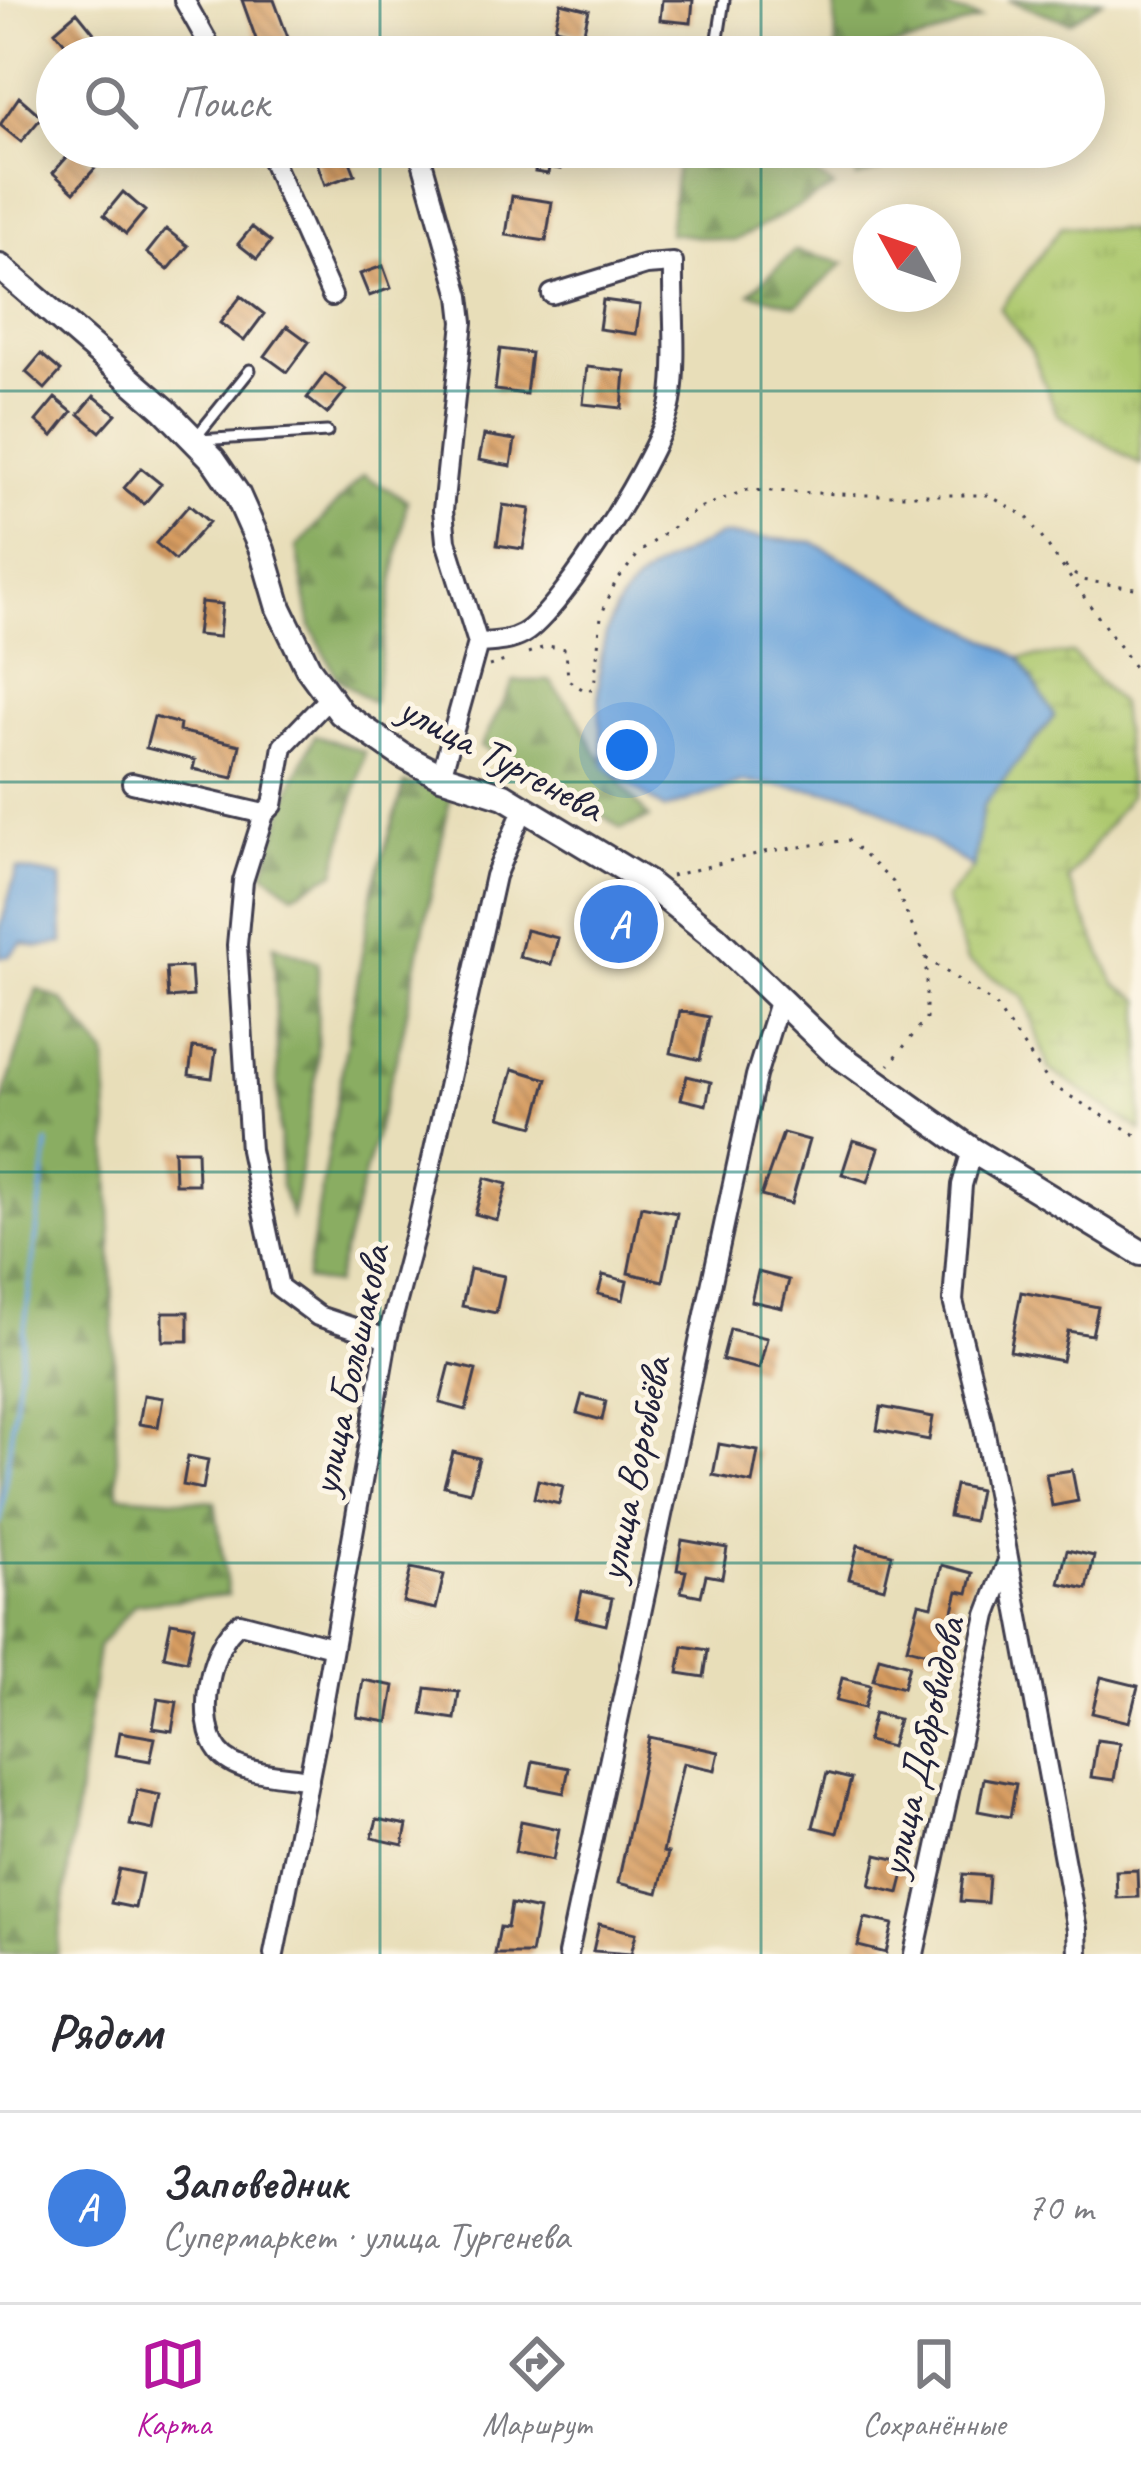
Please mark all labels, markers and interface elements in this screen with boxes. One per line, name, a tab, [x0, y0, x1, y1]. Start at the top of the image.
search box	[36, 36, 1105, 168]
icon: search	[78, 69, 144, 135]
text: Поиск	[174, 74, 269, 131]
north arrow	[853, 204, 961, 312]
street label: улица Тургенева	[387, 681, 614, 835]
your location	[597, 720, 657, 780]
pin: A	[580, 879, 658, 969]
street label: улица Большакова	[297, 1238, 403, 1503]
street label: улица Воробьёва	[584, 1350, 684, 1589]
street label: улица Добровидова	[866, 1609, 978, 1885]
text: Рядом	[48, 2000, 162, 2064]
text: Заповедник	[162, 2155, 347, 2212]
text: A	[77, 2183, 97, 2232]
text: 70 m	[1027, 2183, 1093, 2232]
text: Супермаркет · улица Тургенева	[162, 2212, 570, 2261]
tab: Карта	[136, 2331, 211, 2445]
tab: Маршрут	[482, 2331, 591, 2445]
tab: Сохранённые	[862, 2331, 1005, 2445]

